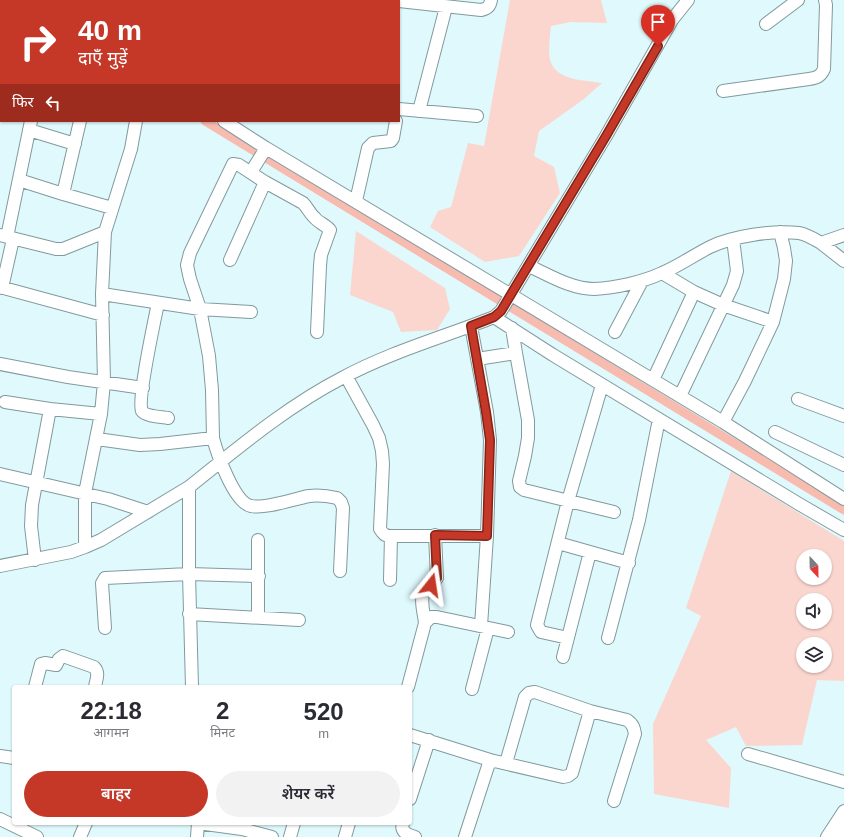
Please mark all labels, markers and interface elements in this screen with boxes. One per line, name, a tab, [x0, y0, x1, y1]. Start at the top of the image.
pin	[641, 5, 675, 46]
icon: arrive	[647, 11, 669, 33]
text: 40 m	[78, 15, 142, 46]
icon: right	[12, 16, 64, 68]
text: दाएँ मुड़ें	[78, 48, 128, 68]
icon: left	[42, 92, 64, 114]
text: फिर	[12, 93, 34, 110]
north arrow	[796, 549, 832, 585]
map controls	[796, 549, 832, 673]
position arrow	[410, 564, 452, 606]
button: sound	[796, 593, 832, 629]
button: layers	[796, 637, 832, 673]
text: 22:18	[80, 697, 142, 724]
text: 2	[216, 697, 229, 724]
text: 520	[304, 698, 344, 725]
text: आगमन	[93, 725, 129, 740]
text: मिनट	[210, 725, 235, 740]
text: m	[318, 726, 329, 741]
button: बाहर	[24, 771, 208, 817]
button: शेयर करें	[216, 771, 400, 817]

